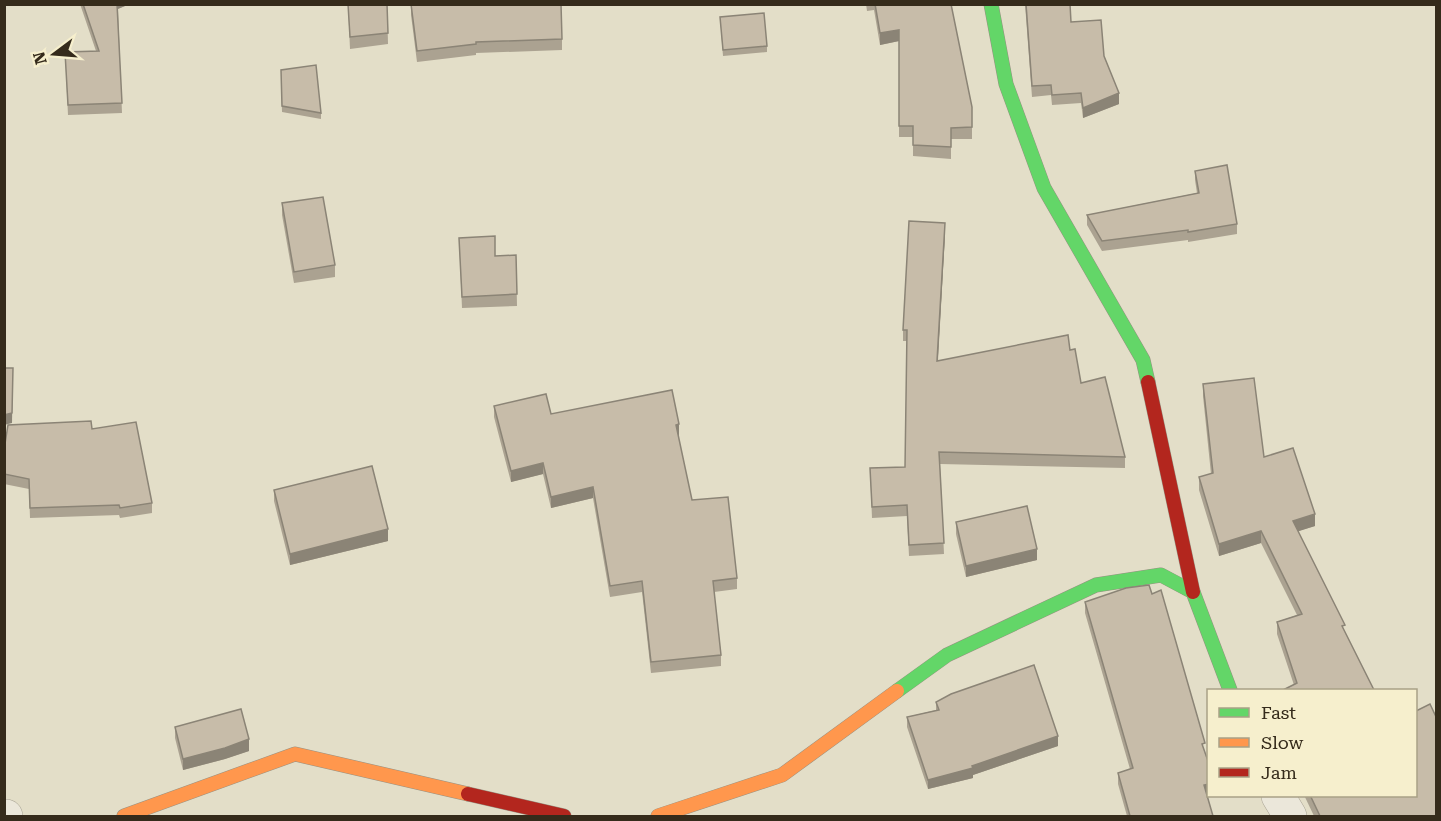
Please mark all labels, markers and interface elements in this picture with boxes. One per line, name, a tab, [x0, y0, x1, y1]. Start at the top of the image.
north arrow	[24, 24, 84, 84]
text: N	[29, 49, 51, 67]
legend	[1207, 689, 1417, 797]
text: Fast	[1261, 702, 1296, 723]
text: Slow	[1261, 732, 1303, 753]
text: Jam	[1261, 762, 1297, 783]

